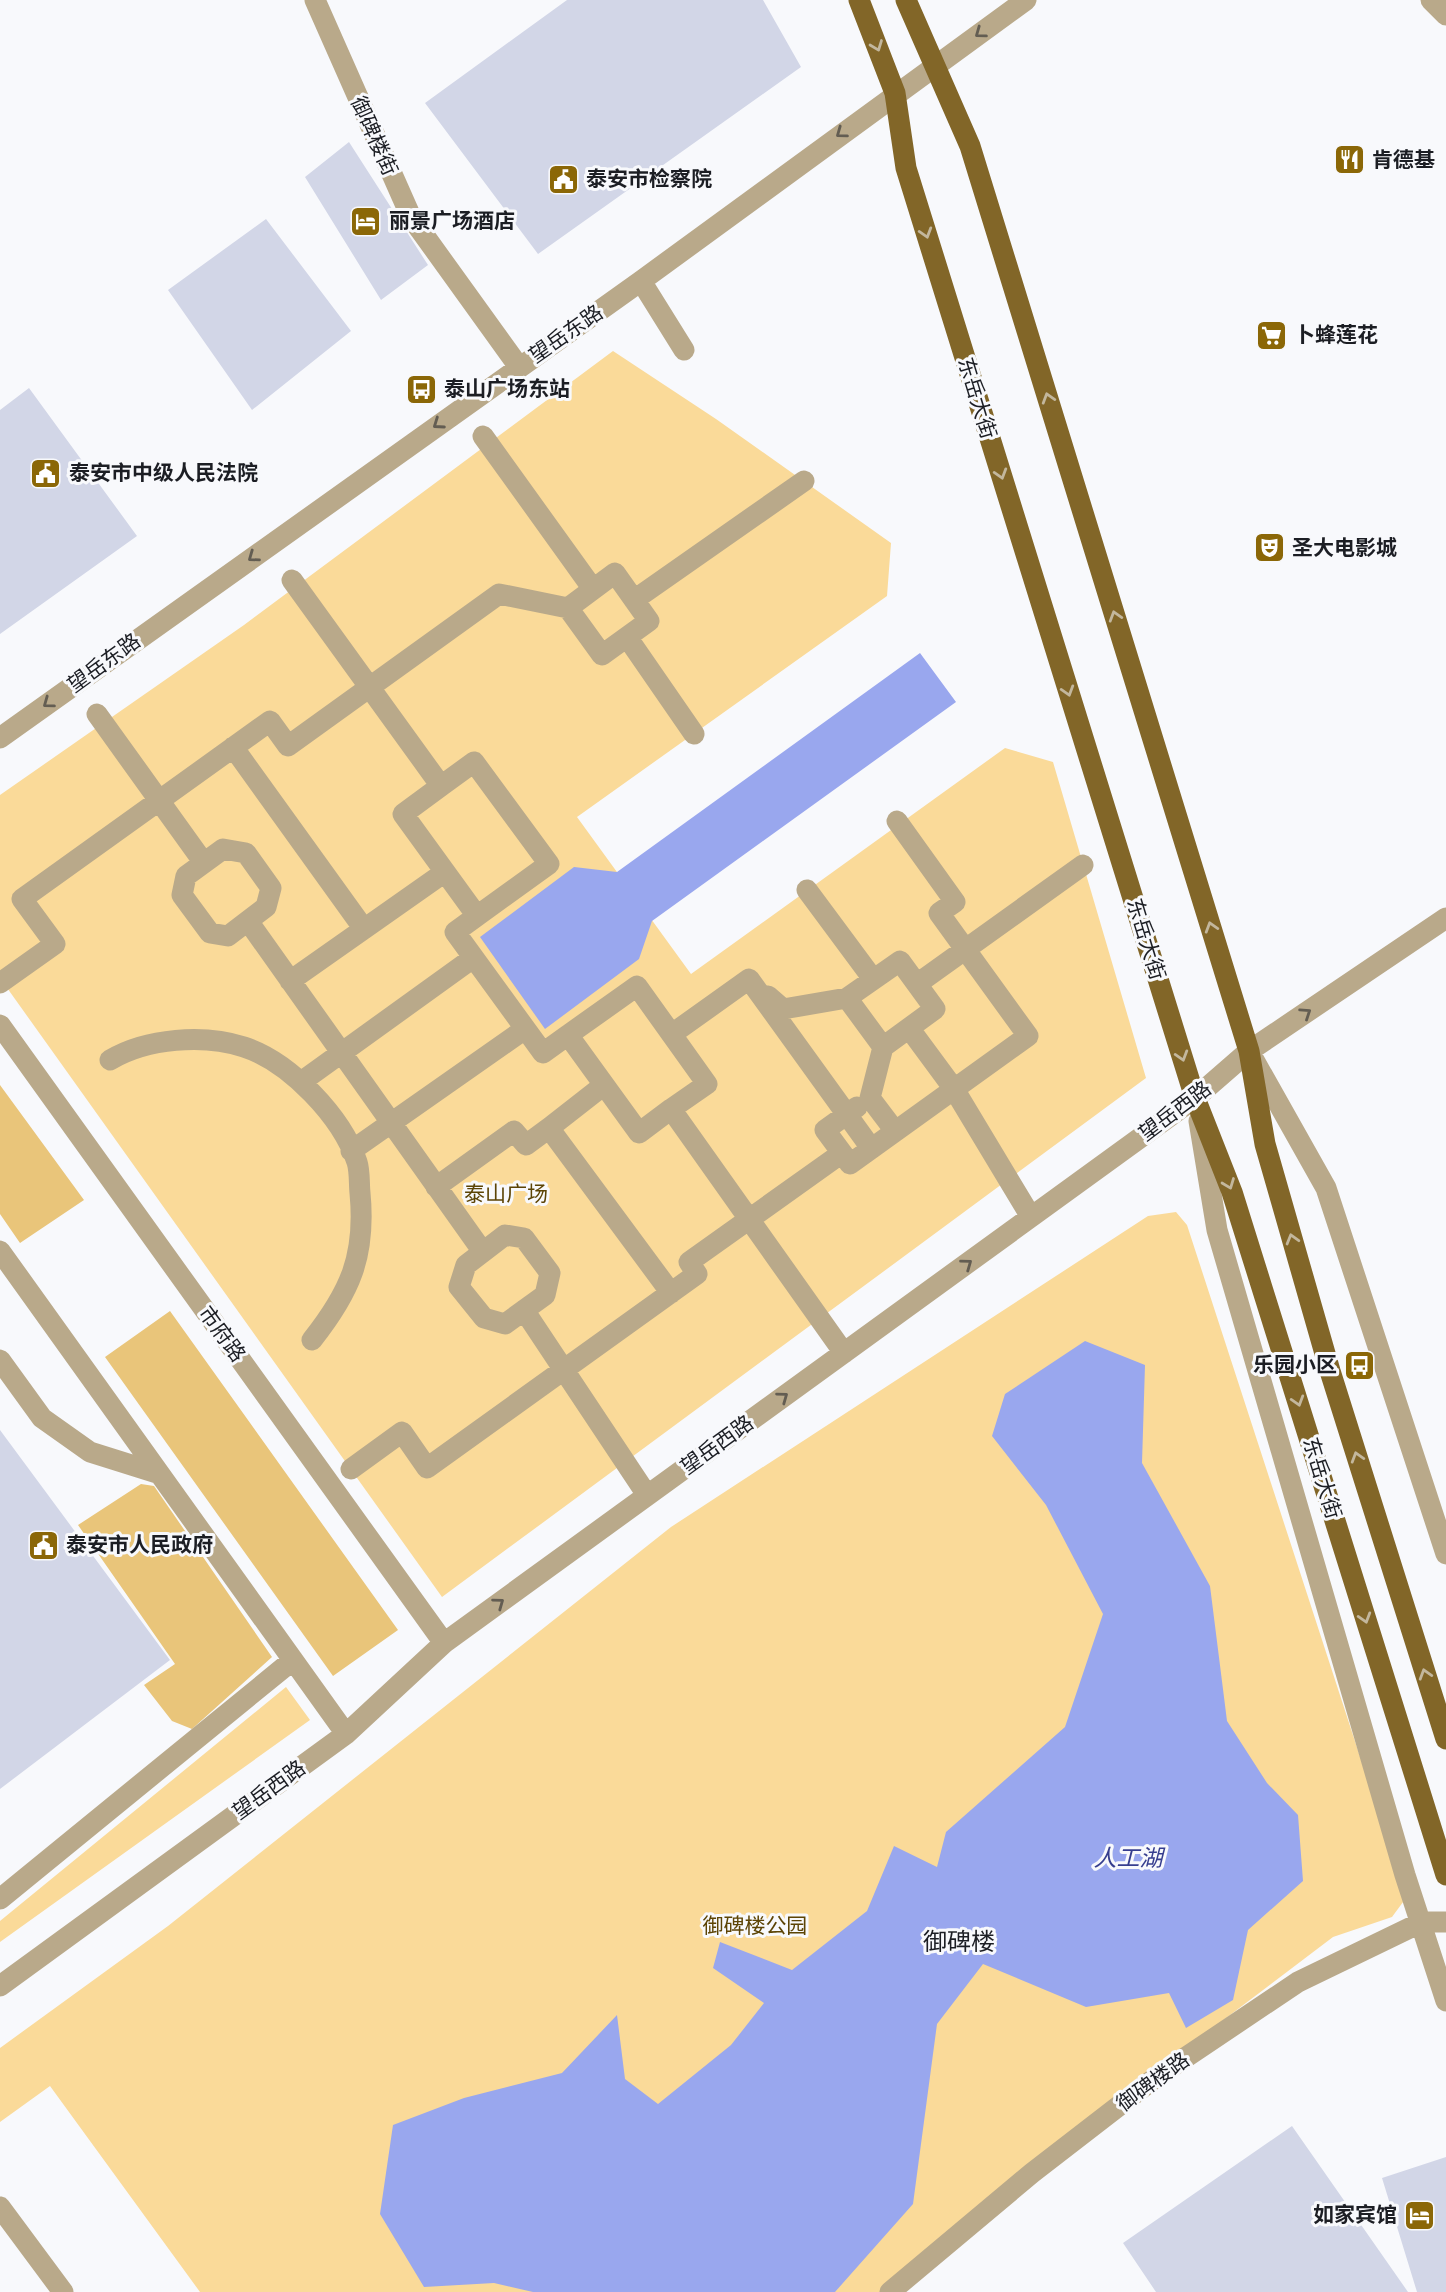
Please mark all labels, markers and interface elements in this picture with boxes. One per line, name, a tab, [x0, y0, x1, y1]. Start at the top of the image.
one-way arrow	[976, 24, 988, 37]
one-way arrow	[869, 40, 883, 52]
street label: 御碑楼街	[346, 92, 403, 179]
one-way arrow	[836, 125, 848, 137]
restaurant icon: 肯德基	[1332, 143, 1366, 177]
place label: 肯德基	[1372, 147, 1435, 172]
public building icon: 泰安市检察院	[546, 162, 580, 196]
place label: 泰安市检察院	[586, 166, 712, 191]
hotel icon: 丽景广场酒店	[349, 204, 383, 238]
place label: 丽景广场酒店	[389, 208, 515, 233]
one-way arrow	[918, 226, 932, 239]
street label: 望岳东路	[524, 299, 607, 368]
supermarket icon: 卜蜂莲花	[1254, 318, 1288, 352]
place label: 卜蜂莲花	[1294, 322, 1378, 347]
street label: 东岳大街	[953, 354, 1002, 442]
bus stop icon: 泰山广场东站	[404, 372, 438, 406]
place label: 泰山广场东站	[444, 376, 570, 401]
one-way arrow	[1042, 393, 1056, 405]
one-way arrow	[433, 416, 446, 428]
public building icon: 泰安市中级人民法院	[29, 456, 63, 490]
place label: 泰安市中级人民法院	[69, 460, 258, 485]
one-way arrow	[993, 467, 1007, 479]
theatre icon: 圣大电影城	[1252, 531, 1286, 565]
place label: 圣大电影城	[1292, 535, 1397, 560]
one-way arrow	[248, 549, 261, 561]
one-way arrow	[1109, 610, 1123, 623]
street label: 望岳东路	[62, 628, 145, 697]
one-way arrow	[1060, 684, 1075, 696]
one-way arrow	[43, 695, 56, 708]
street label: 东岳大街	[1122, 895, 1171, 983]
one-way arrow	[1205, 921, 1219, 934]
one-way arrow	[1298, 1008, 1311, 1021]
one-way arrow	[1174, 1050, 1188, 1062]
street label: 望岳西路	[1134, 1075, 1216, 1146]
one-way arrow	[1221, 1178, 1235, 1190]
park label: 泰山广场	[464, 1181, 548, 1206]
one-way arrow	[1286, 1233, 1301, 1245]
one-way arrow	[959, 1260, 972, 1272]
street label: 市府路	[194, 1301, 251, 1367]
bus stop icon: 乐园小区	[1343, 1348, 1377, 1382]
place label: 乐园小区	[1253, 1352, 1337, 1377]
one-way arrow	[775, 1393, 787, 1405]
one-way arrow	[1289, 1395, 1304, 1407]
street label: 望岳西路	[675, 1410, 758, 1479]
street label: 东岳大街	[1298, 1434, 1347, 1522]
one-way arrow	[1351, 1451, 1365, 1464]
public building icon: 泰安市人民政府	[26, 1528, 60, 1562]
place label: 泰安市人民政府	[66, 1532, 213, 1557]
one-way arrow	[491, 1599, 504, 1611]
one-way arrow	[1357, 1612, 1372, 1624]
one-way arrow	[1419, 1668, 1434, 1680]
street label: 望岳西路	[227, 1755, 310, 1824]
water label: 人工湖	[1094, 1845, 1166, 1872]
park label: 御碑楼公园	[703, 1913, 808, 1938]
district label: 御碑楼	[923, 1928, 995, 1956]
street label: 御碑楼路	[1111, 2047, 1194, 2116]
hotel icon: 如家宾馆	[1403, 2198, 1437, 2232]
place label: 如家宾馆	[1313, 2202, 1397, 2227]

